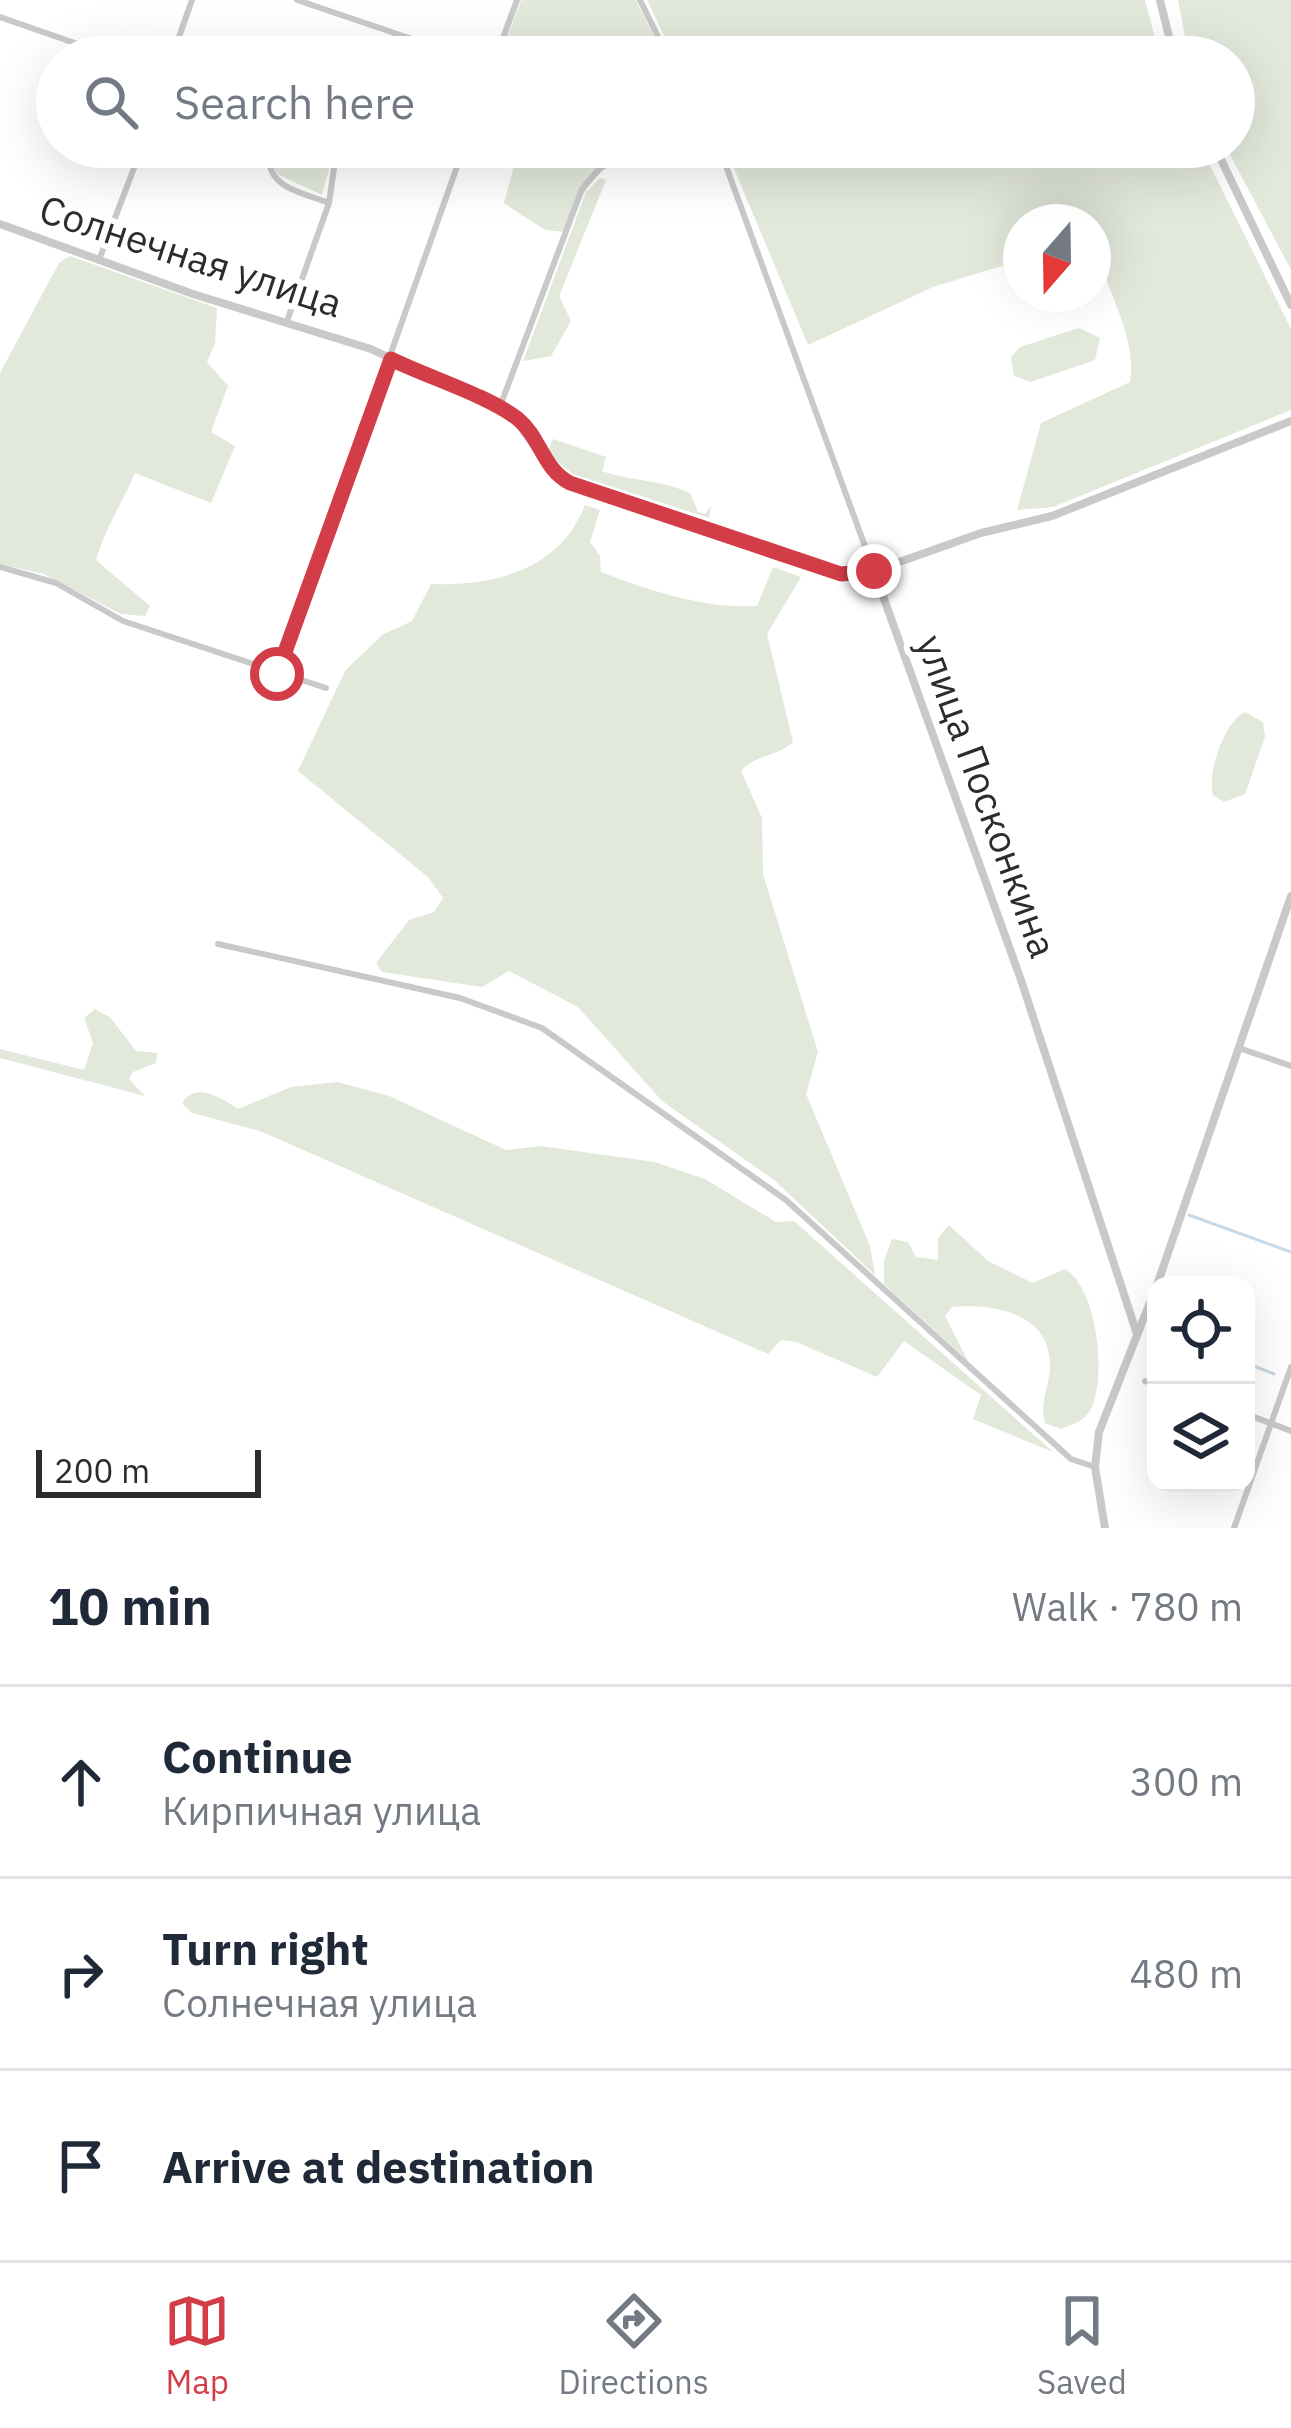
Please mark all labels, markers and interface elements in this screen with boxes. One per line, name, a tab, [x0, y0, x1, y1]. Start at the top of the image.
search box	[36, 36, 1255, 168]
icon: search	[78, 69, 144, 135]
text: Search here	[174, 73, 415, 131]
street label: Солнечная улица	[33, 183, 349, 328]
north arrow	[1003, 204, 1111, 312]
route end	[847, 544, 901, 598]
street label: улица Посконкина	[905, 628, 1069, 964]
route start	[250, 647, 304, 701]
map controls	[1147, 1276, 1255, 1492]
button: locate	[1147, 1276, 1255, 1384]
button: layers	[1147, 1384, 1255, 1492]
scale bar	[36, 1444, 261, 1497]
text: 200 m	[54, 1449, 150, 1492]
text: 10 min	[48, 1573, 212, 1639]
text: Walk · 780 m	[1012, 1581, 1243, 1632]
text: Continue	[162, 1727, 353, 1785]
icon: ahead	[48, 1749, 114, 1815]
text: 300 m	[1130, 1756, 1243, 1807]
text: Кирпичная улица	[162, 1785, 481, 1836]
text: Turn right	[162, 1919, 369, 1977]
icon: right	[48, 1941, 114, 2007]
text: 480 m	[1130, 1948, 1243, 1999]
text: Солнечная улица	[162, 1977, 477, 2028]
icon: arrive	[48, 2133, 114, 2199]
text: Arrive at destination	[162, 2137, 595, 2195]
tab: Map	[164, 2288, 230, 2403]
tab: Directions	[559, 2288, 709, 2403]
tab: Saved	[1037, 2288, 1127, 2403]

